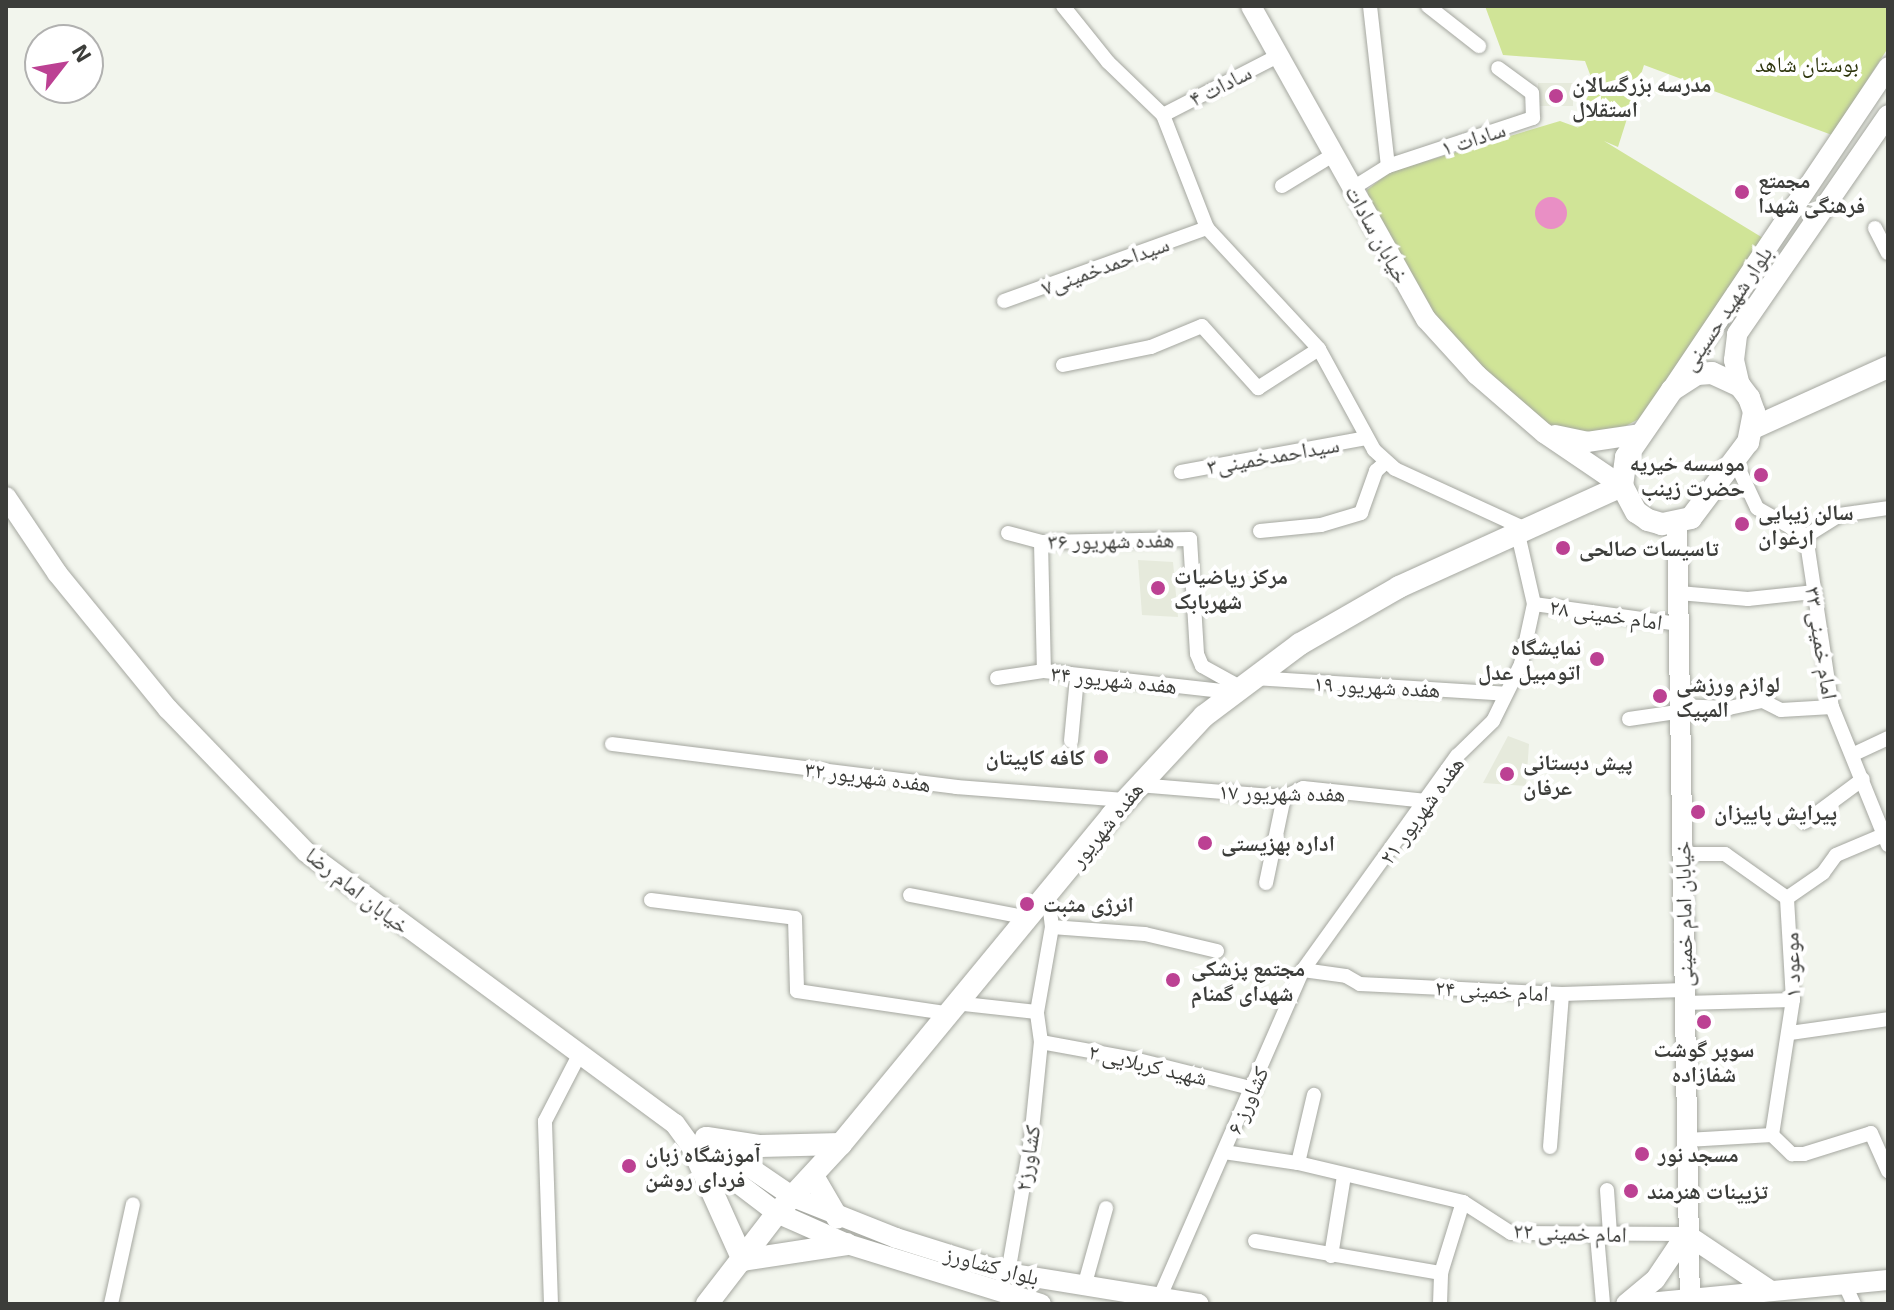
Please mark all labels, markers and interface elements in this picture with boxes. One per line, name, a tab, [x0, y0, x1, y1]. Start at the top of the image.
north arrow	[24, 24, 104, 104]
text: N	[68, 39, 98, 66]
park label: بوستان شاهد	[1755, 51, 1859, 77]
street label: سادات ۴	[1185, 58, 1255, 112]
place label: مدرسه بزرگسالان استقلال	[1572, 70, 1712, 122]
marker: مدرسه بزرگسالان استقلال	[1547, 87, 1565, 105]
street label: سادات ۱	[1437, 115, 1509, 161]
place label: مجمتع فرهنگی شهدا	[1758, 166, 1865, 218]
street label: خیابان سادات	[1340, 180, 1416, 288]
marker: مجمتع فرهنگی شهدا	[1733, 183, 1751, 201]
street label: سیداحمدخمینی۷	[1038, 230, 1172, 300]
street label: بلوار شهید حسینی	[1675, 241, 1777, 375]
street label: سیداحمدخمینی۳	[1205, 430, 1341, 480]
place label: موسسه خیریه حضرت زینب	[1629, 449, 1745, 500]
marker: موسسه خیریه حضرت زینب	[1752, 466, 1770, 484]
place label: سالن زیبایی ارغوان	[1758, 498, 1854, 550]
marker: سالن زیبایی ارغوان	[1733, 515, 1751, 533]
street label: هفده شهریور ۳۶	[1047, 526, 1175, 554]
place label: تاسیسات صالحی	[1579, 535, 1719, 561]
marker: تاسیسات صالحی	[1554, 539, 1572, 557]
place label: مرکز ریاضیات شهربابک	[1174, 562, 1288, 614]
marker: مرکز ریاضیات شهربابک	[1149, 579, 1167, 597]
street label: امام خمینی ۳۳	[1800, 585, 1844, 701]
street label: امام خمینی ۲۸	[1548, 593, 1664, 635]
place label: نمایشگاه اتومبیل عدل	[1478, 633, 1581, 684]
marker: نمایشگاه اتومبیل عدل	[1588, 650, 1606, 668]
street label: هفده شهریور ۳۴	[1050, 659, 1178, 699]
street label: هفده شهریور ۱۹	[1313, 670, 1441, 702]
place label: لوازم ورزشی المپیک	[1676, 670, 1780, 722]
marker: لوازم ورزشی المپیک	[1651, 687, 1669, 705]
place label: کافه کاپیتان	[985, 744, 1085, 770]
marker: کافه کاپیتان	[1092, 748, 1110, 766]
place label: پیش دبستانی عرفان	[1523, 748, 1633, 800]
street label: هفده شهریور ۲۱	[1373, 751, 1469, 869]
street label: هفده شهریور ۳۲	[803, 755, 933, 797]
marker: پیش دبستانی عرفان	[1498, 765, 1516, 783]
street label: هفده شهریور	[1064, 776, 1148, 872]
street label: هفده شهریور ۱۷	[1218, 778, 1346, 806]
place label: پیرایش پاییزان	[1714, 799, 1837, 825]
marker: پیرایش پاییزان	[1689, 803, 1707, 821]
place label: اداره بهزیستی	[1221, 830, 1335, 856]
marker: اداره بهزیستی	[1196, 834, 1214, 852]
street label: خیابان امام رضا	[301, 841, 415, 939]
street label: خیابان امام خمینی	[1669, 841, 1697, 987]
place label: انرژی مثبت	[1043, 891, 1134, 917]
marker: انرژی مثبت	[1018, 895, 1036, 913]
street label: موعود ۱	[1777, 932, 1805, 998]
place label: مجتمع پزشکی شهدای گمنام	[1191, 954, 1305, 1006]
marker: مجتمع پزشکی شهدای گمنام	[1162, 969, 1184, 991]
street label: امام خمینی ۲۴	[1435, 974, 1549, 1006]
marker: سوپر گوشت شفازاده	[1695, 1013, 1713, 1031]
place label: سوپر گوشت شفازاده	[1654, 1035, 1754, 1086]
street label: شهید کربلایی ۲	[1086, 1038, 1210, 1090]
street label: کشاورز ۶	[1220, 1062, 1274, 1138]
street label: کشاورز۲	[1009, 1123, 1045, 1193]
place label: آموزشگاه زبان فردای روشن	[645, 1140, 761, 1192]
place label: مسجد نور	[1658, 1141, 1739, 1167]
marker: مسجد نور	[1633, 1145, 1651, 1163]
marker: آموزشگاه زبان فردای روشن	[620, 1157, 638, 1175]
place label: تزیینات هنرمند	[1647, 1178, 1768, 1204]
marker: تزیینات هنرمند	[1622, 1182, 1640, 1200]
street label: امام خمینی ۲۲	[1513, 1217, 1627, 1247]
street label: بلوار کشاورز	[942, 1240, 1042, 1290]

